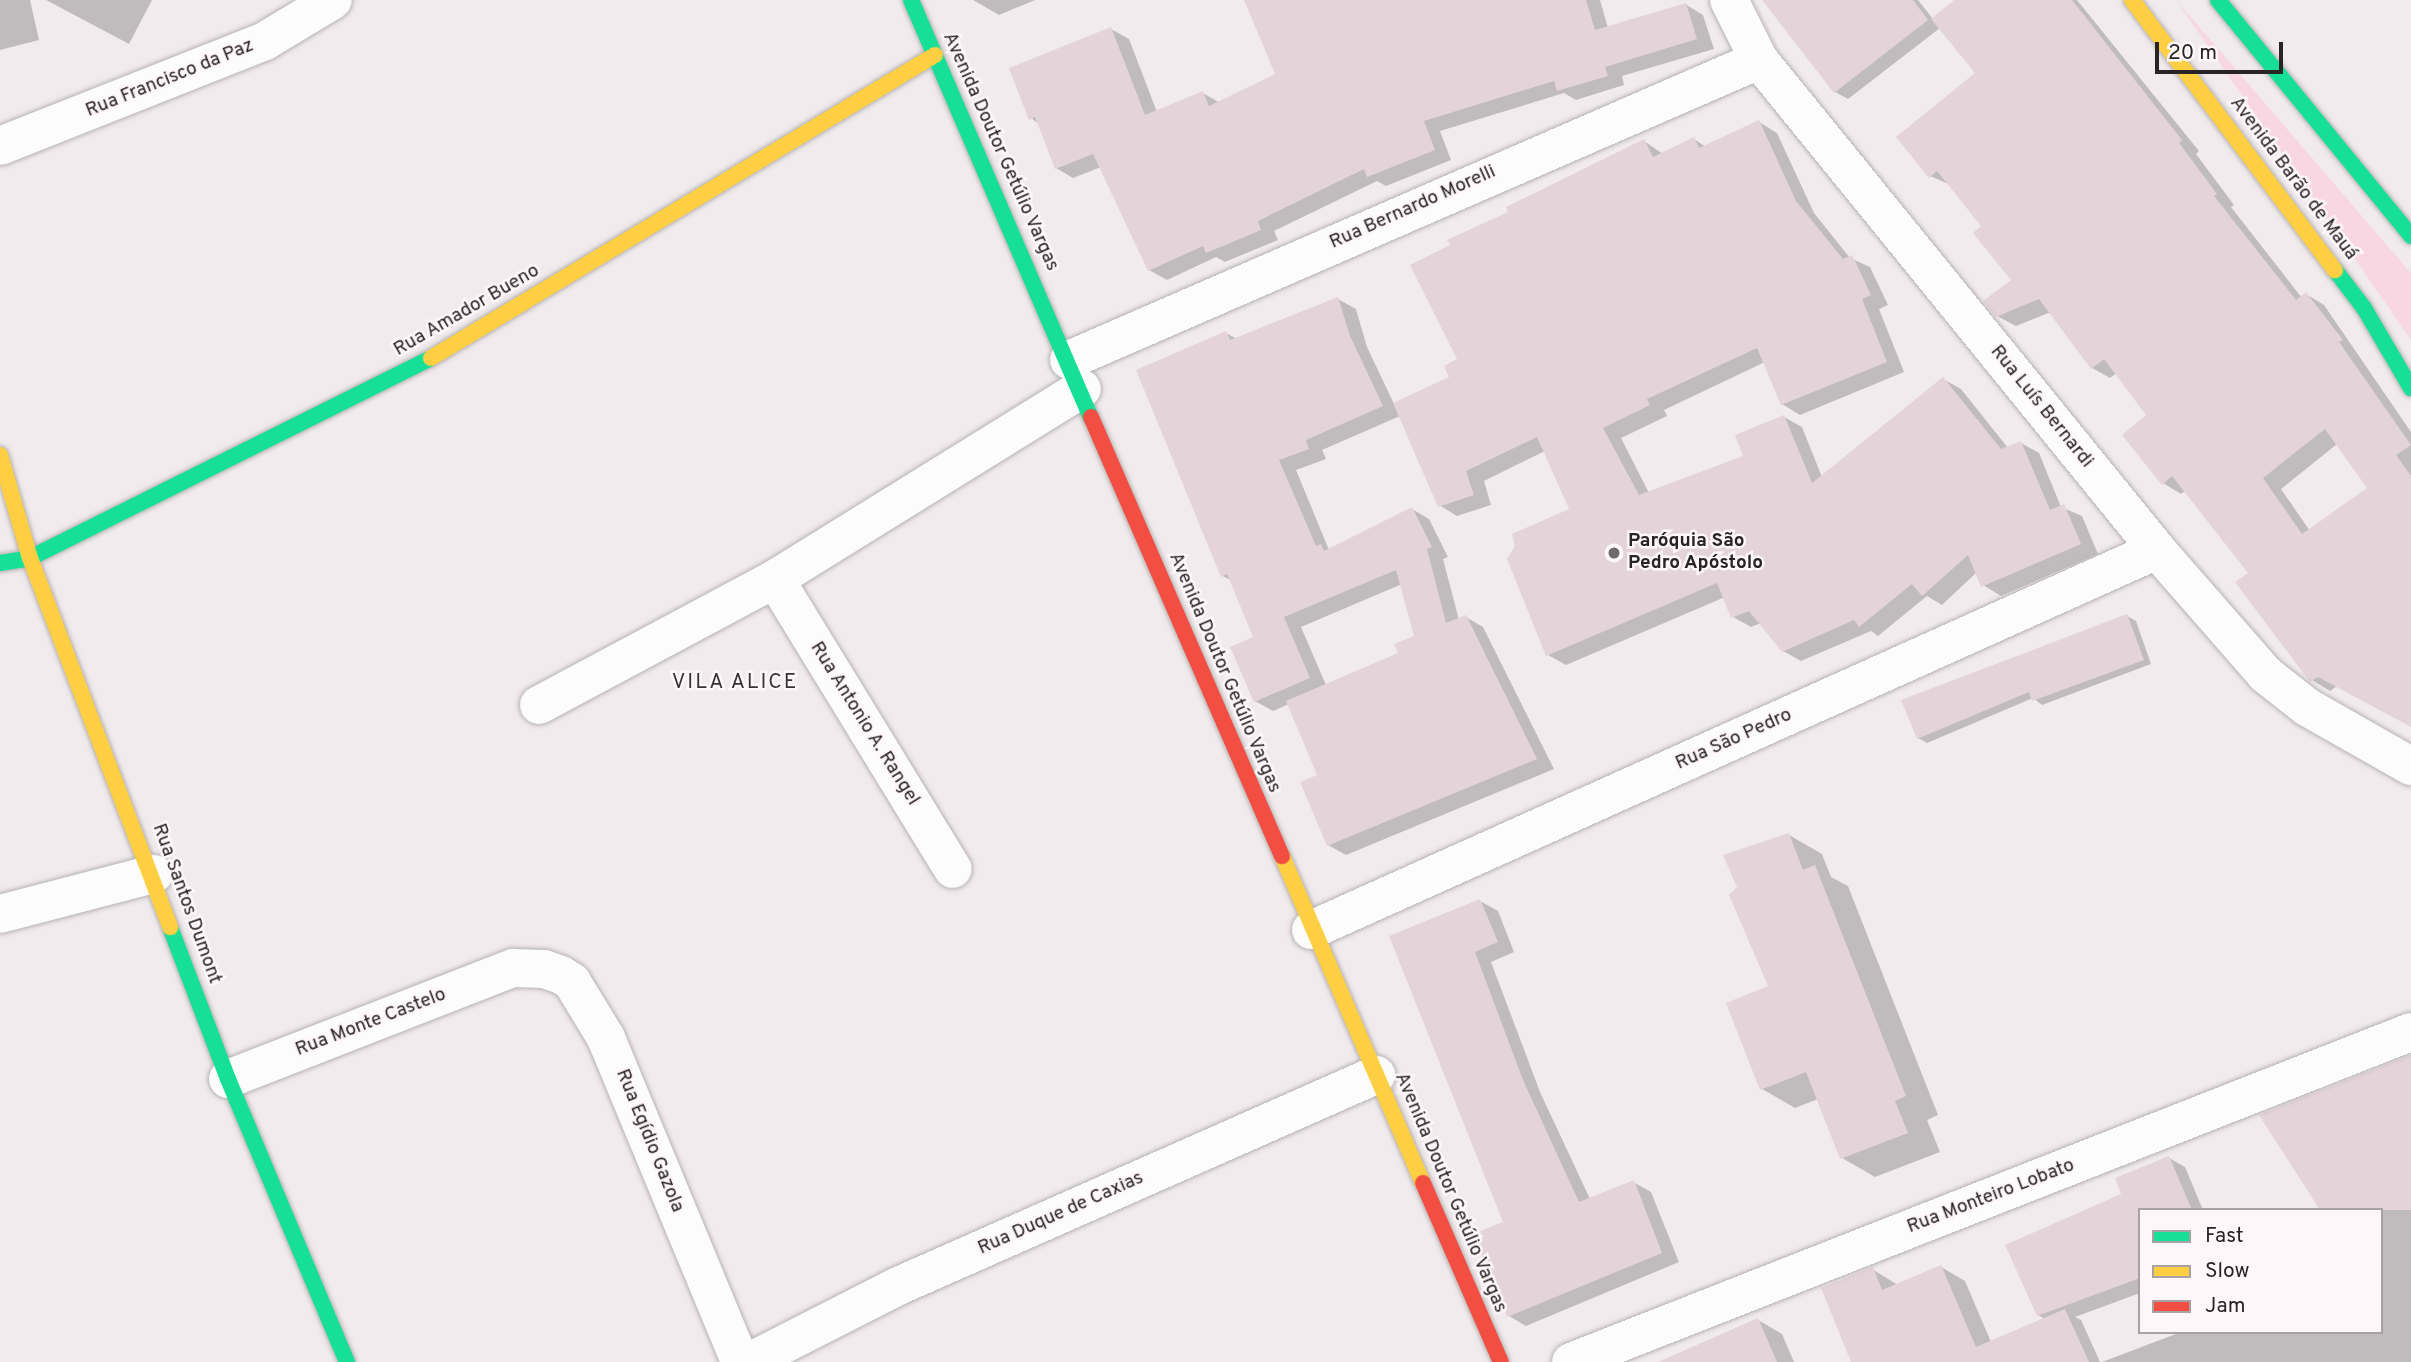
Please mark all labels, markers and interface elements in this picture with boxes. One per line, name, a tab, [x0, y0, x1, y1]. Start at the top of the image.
scale bar	[2159, 28, 2287, 72]
street label: Avenida Doutor Getúlio Vargas	[937, 29, 1063, 275]
street label: Rua Francisco da Paz	[83, 35, 257, 123]
text: 20 m	[2168, 40, 2217, 67]
street label: Avenida Barão de Mauá	[2224, 93, 2362, 265]
street label: Rua Bernardo Morelli	[1326, 161, 1500, 255]
street label: Rua Amador Bueno	[390, 260, 544, 362]
street label: Rua Luís Bernardi	[1985, 341, 2097, 473]
place label: Paróquia São Pedro Apóstolo	[1628, 531, 1764, 575]
marker: Paróquia São Pedro Apóstolo	[1606, 545, 1622, 561]
street label: Avenida Doutor Getúlio Vargas	[1163, 549, 1285, 797]
street label: Rua Antonio A. Rangel	[804, 637, 924, 811]
district label: VILA ALICE	[672, 670, 798, 696]
street label: Rua São Pedro	[1672, 704, 1796, 776]
street label: Rua Santos Dumont	[146, 821, 226, 987]
street label: Rua Monte Castelo	[293, 984, 449, 1062]
street label: Rua Egídio Gazola	[610, 1066, 688, 1216]
street label: Avenida Doutor Getúlio Vargas	[1389, 1069, 1511, 1317]
street label: Rua Monteiro Lobato	[1904, 1155, 2078, 1239]
street label: Rua Duque de Caxias	[975, 1167, 1147, 1261]
legend	[2138, 1208, 2383, 1334]
text: Fast	[2205, 1223, 2244, 1250]
text: Slow	[2205, 1258, 2250, 1285]
text: Jam	[2205, 1293, 2246, 1320]

